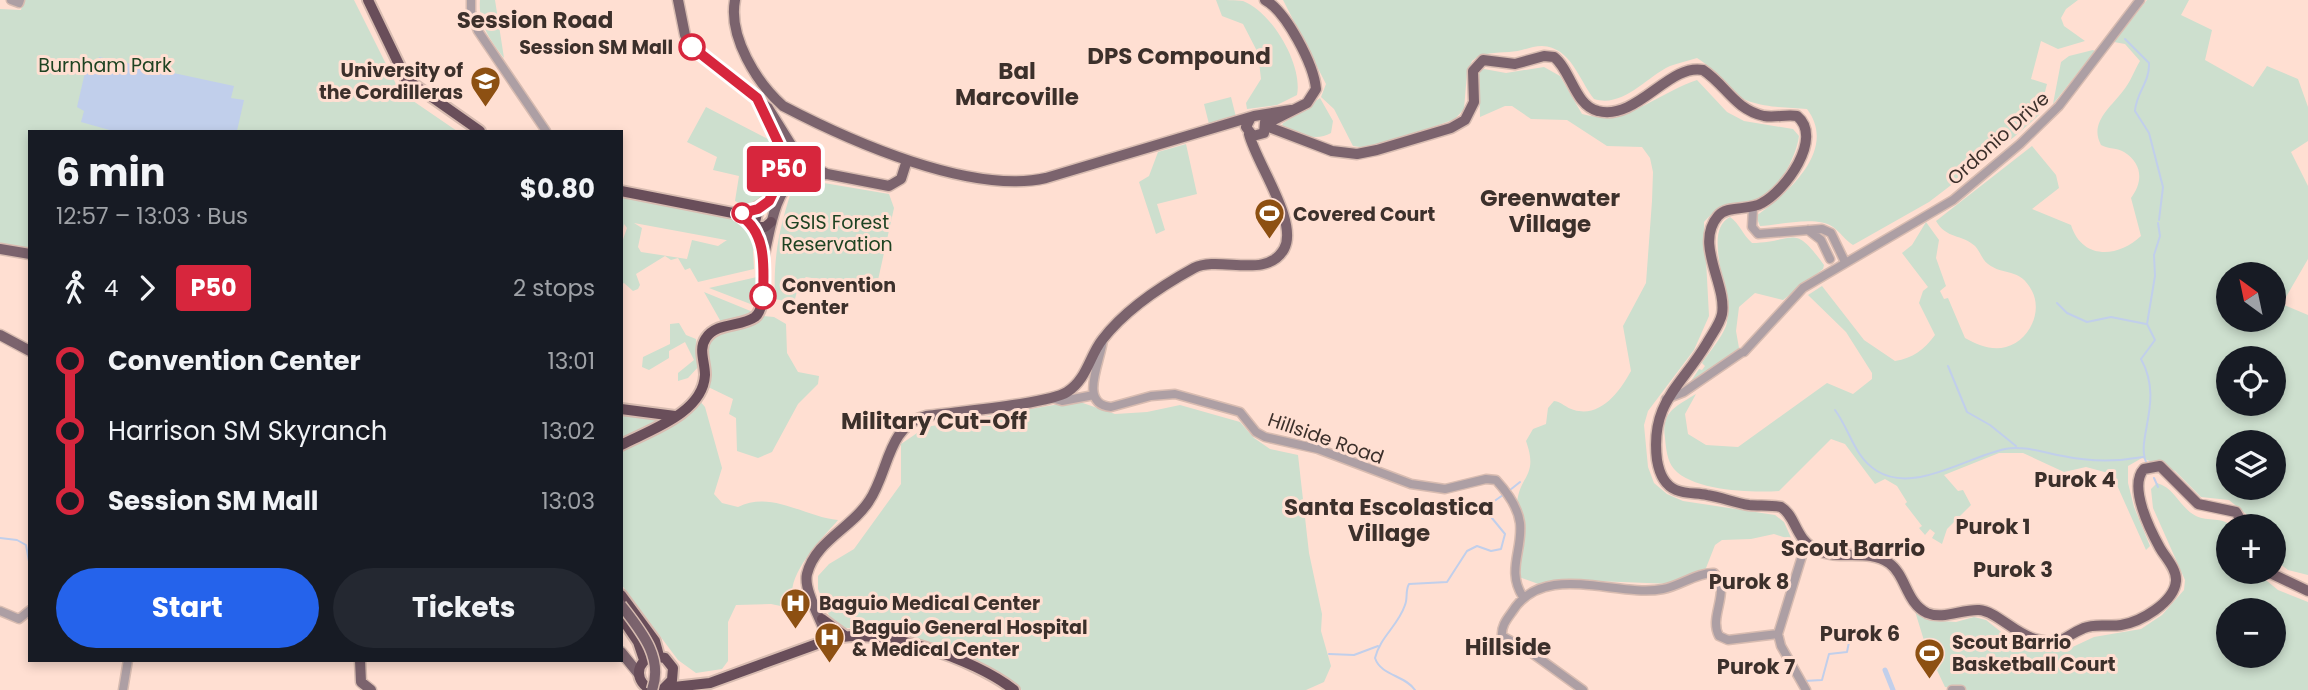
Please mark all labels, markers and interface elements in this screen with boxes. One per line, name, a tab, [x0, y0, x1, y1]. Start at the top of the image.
district label: Session Road	[457, 4, 613, 36]
place label: Session SM Mall	[519, 34, 673, 61]
marker: Session SM Mall	[679, 34, 705, 60]
district label: DPS Compound	[1087, 40, 1271, 72]
park label: Burnham Park	[38, 52, 172, 79]
district label: Bal Marcoville	[955, 55, 1079, 113]
place label: University of the Cordilleras	[319, 57, 463, 106]
school or university icon: University of the Cordilleras	[469, 64, 503, 108]
street label: Ordonio Drive	[1941, 85, 2055, 191]
text: 6 min	[56, 146, 165, 199]
line badge: P50	[744, 146, 824, 192]
text: P50	[761, 152, 807, 185]
text: $0.80	[520, 171, 595, 207]
district label: Greenwater Village	[1480, 182, 1620, 240]
sports icon: Covered Court	[1253, 197, 1287, 241]
text: 12:57 – 13:03 · Bus	[56, 200, 248, 232]
place label: Covered Court	[1293, 201, 1435, 228]
unlabelled marker	[732, 203, 752, 223]
park label: GSIS Forest Reservation	[781, 209, 893, 258]
north arrow	[2216, 262, 2286, 332]
map controls	[2216, 262, 2286, 668]
icon: walk	[56, 269, 94, 307]
icon: forward	[128, 269, 166, 307]
text: P50	[190, 271, 237, 304]
text: 4	[104, 272, 118, 304]
text: 2 stops	[513, 272, 595, 304]
place label: Convention Center	[782, 272, 896, 321]
marker: Convention Center	[750, 283, 776, 309]
text: Convention Center	[108, 343, 361, 379]
text: 13:01	[547, 345, 595, 377]
button: locate	[2216, 346, 2286, 416]
district label: Military Cut-Off	[841, 405, 1027, 437]
street label: Hillside Road	[1264, 406, 1387, 471]
text: Harrison SM Skyranch	[108, 413, 387, 449]
text: 13:02	[542, 415, 595, 447]
button: layers	[2216, 430, 2286, 500]
district label: Purok 4	[2034, 465, 2116, 494]
text: Session SM Mall	[108, 483, 319, 519]
text: 13:03	[541, 485, 595, 517]
district label: Santa Escolastica Village	[1284, 491, 1494, 549]
district label: Purok 1	[1956, 512, 2030, 541]
button: +	[2216, 514, 2286, 584]
district label: Scout Barrio	[1781, 532, 1925, 564]
district label: Purok 3	[1973, 555, 2053, 584]
district label: Purok 8	[1709, 567, 1789, 596]
button: Start	[56, 568, 319, 648]
button: Tickets	[333, 568, 595, 648]
hospital icon: Baguio Medical Center	[779, 586, 813, 630]
place label: Baguio Medical Center	[819, 590, 1040, 617]
button: −	[2216, 598, 2286, 668]
place label: Baguio General Hospital & Medical Center	[852, 614, 1088, 663]
district label: Purok 6	[1820, 619, 1900, 648]
hospital icon: Baguio General Hospital & Medical Center	[812, 621, 846, 665]
place label: Scout Barrio Basketball Court	[1952, 629, 2116, 678]
district label: Hillside	[1465, 631, 1551, 663]
sports icon: Scout Barrio Basketball Court	[1912, 636, 1946, 680]
district label: Purok 7	[1717, 652, 1795, 681]

